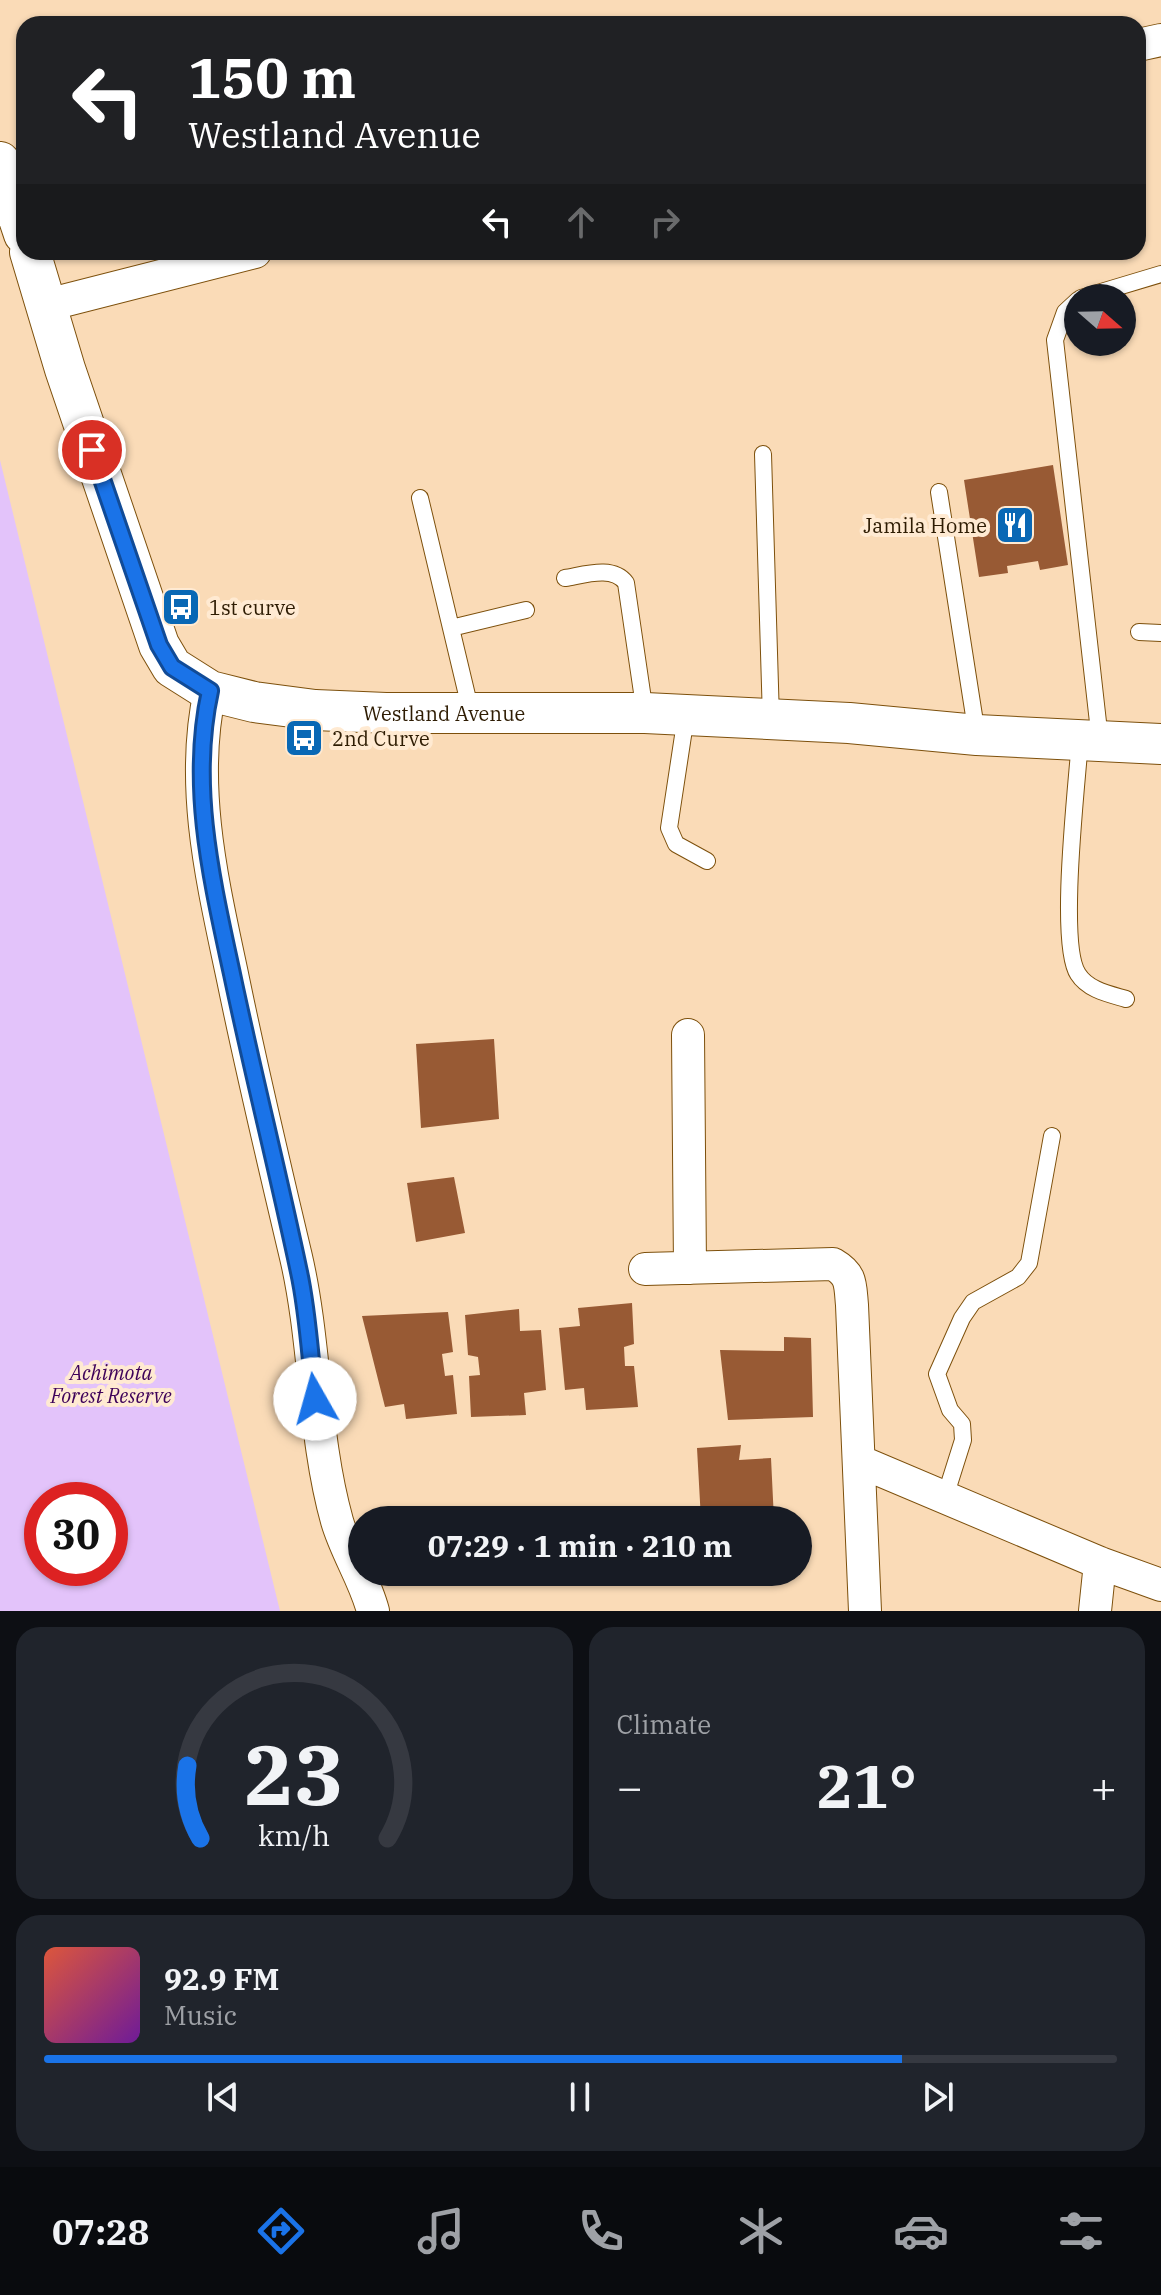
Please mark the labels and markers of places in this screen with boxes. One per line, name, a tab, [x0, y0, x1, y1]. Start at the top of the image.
pin	[58, 416, 126, 484]
restaurant icon: Jamila Home	[994, 504, 1036, 546]
place label: Jamila Home	[863, 512, 987, 539]
bus stop icon: 1st curve	[160, 586, 202, 628]
place label: 1st curve	[209, 594, 296, 621]
bus stop icon: 2nd Curve	[283, 717, 325, 759]
place label: 2nd Curve	[332, 725, 430, 752]

